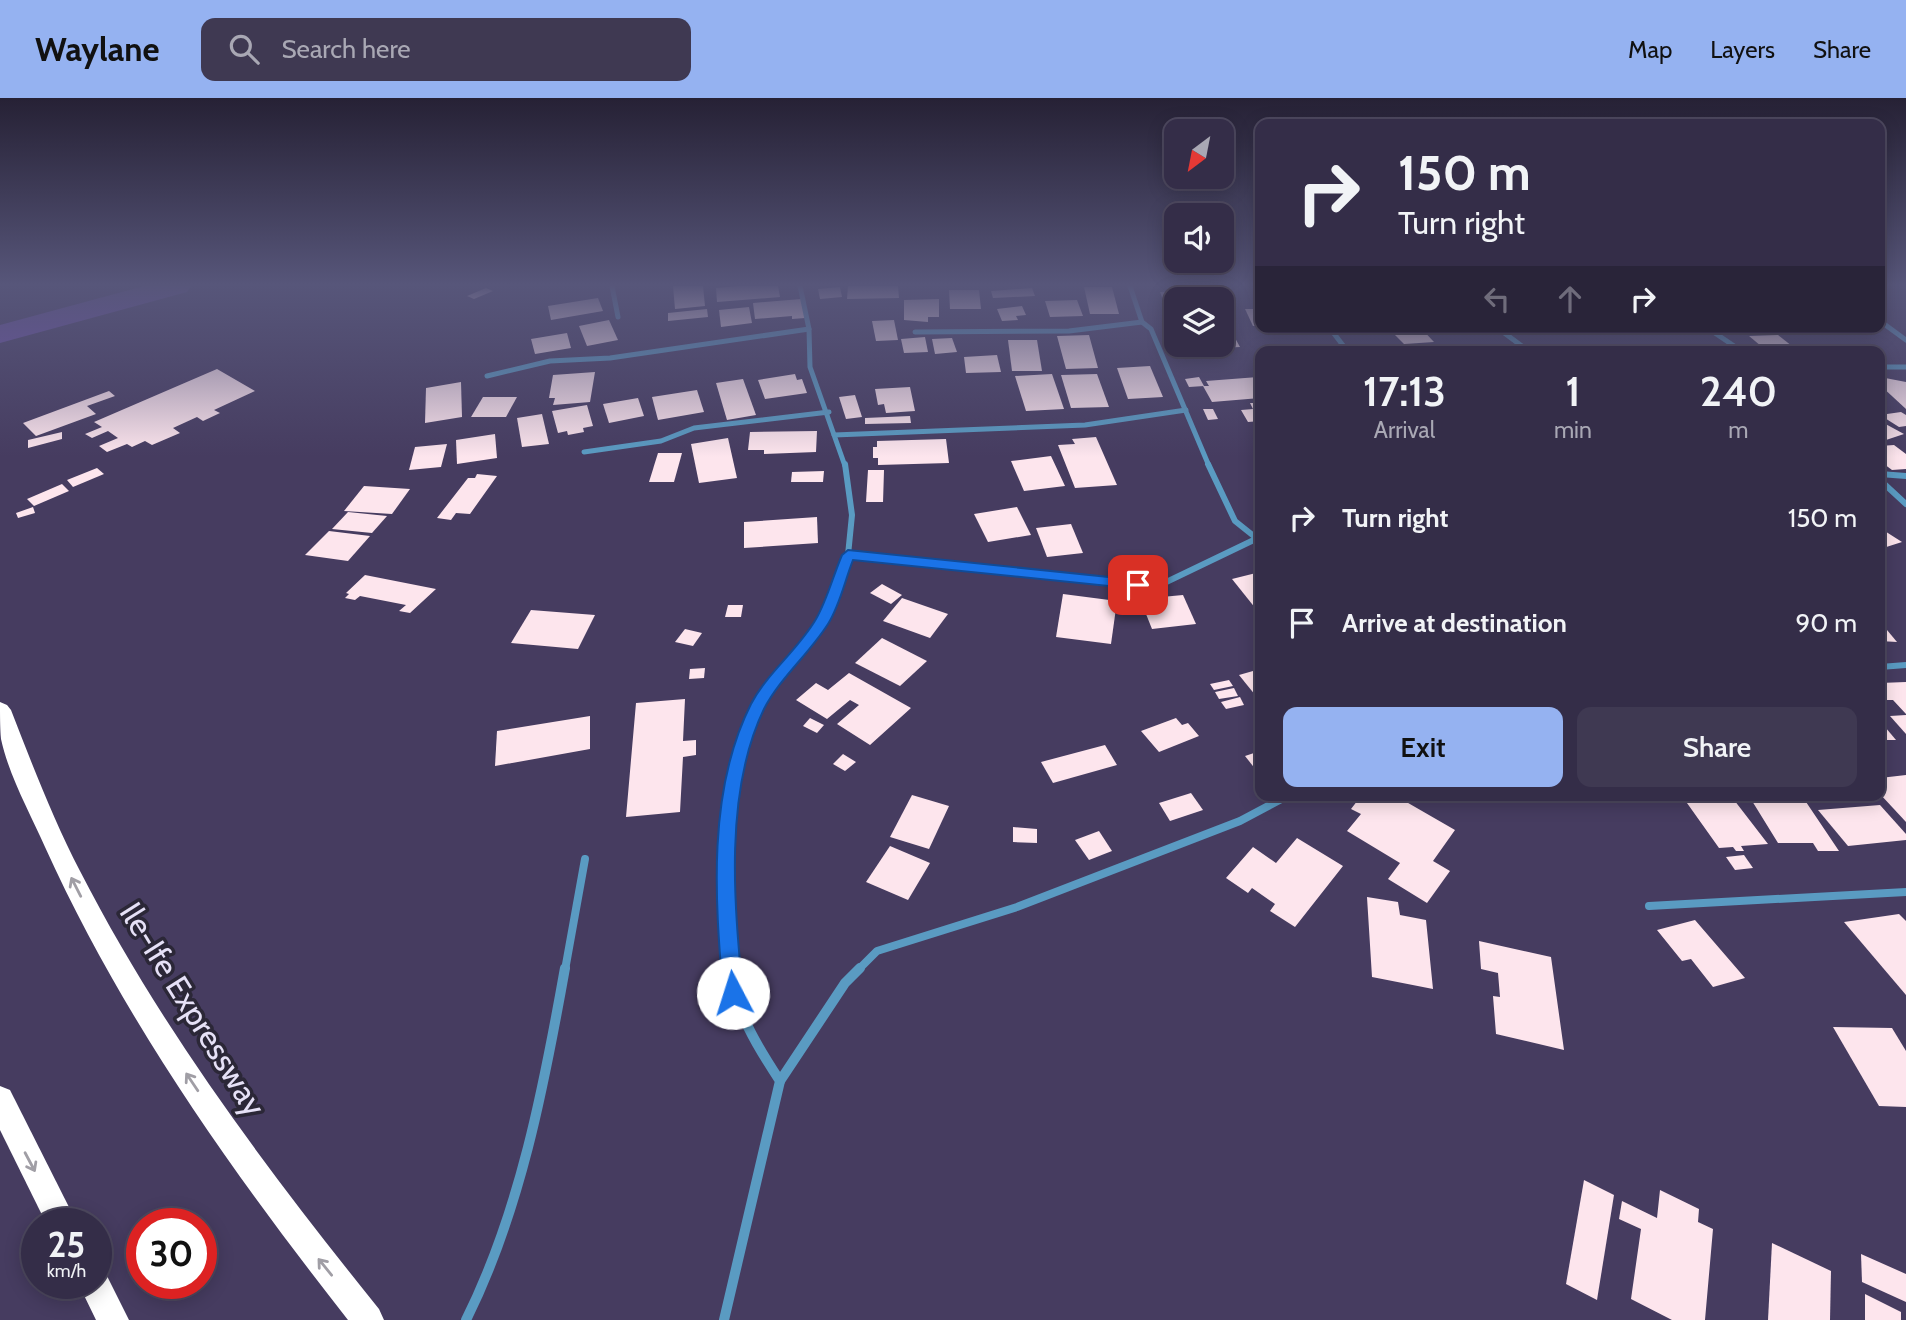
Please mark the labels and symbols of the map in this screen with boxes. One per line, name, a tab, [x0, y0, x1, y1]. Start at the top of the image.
north arrow	[1164, 119, 1234, 189]
pin	[1108, 555, 1168, 615]
one-way arrow	[69, 878, 83, 898]
street label: Ile-Ife Expressway	[112, 895, 274, 1123]
position arrow	[696, 956, 770, 1030]
one-way arrow	[185, 1073, 199, 1093]
one-way arrow	[24, 1151, 37, 1172]
speed limit sign: 30	[126, 1208, 217, 1299]
one-way arrow	[318, 1259, 333, 1277]

